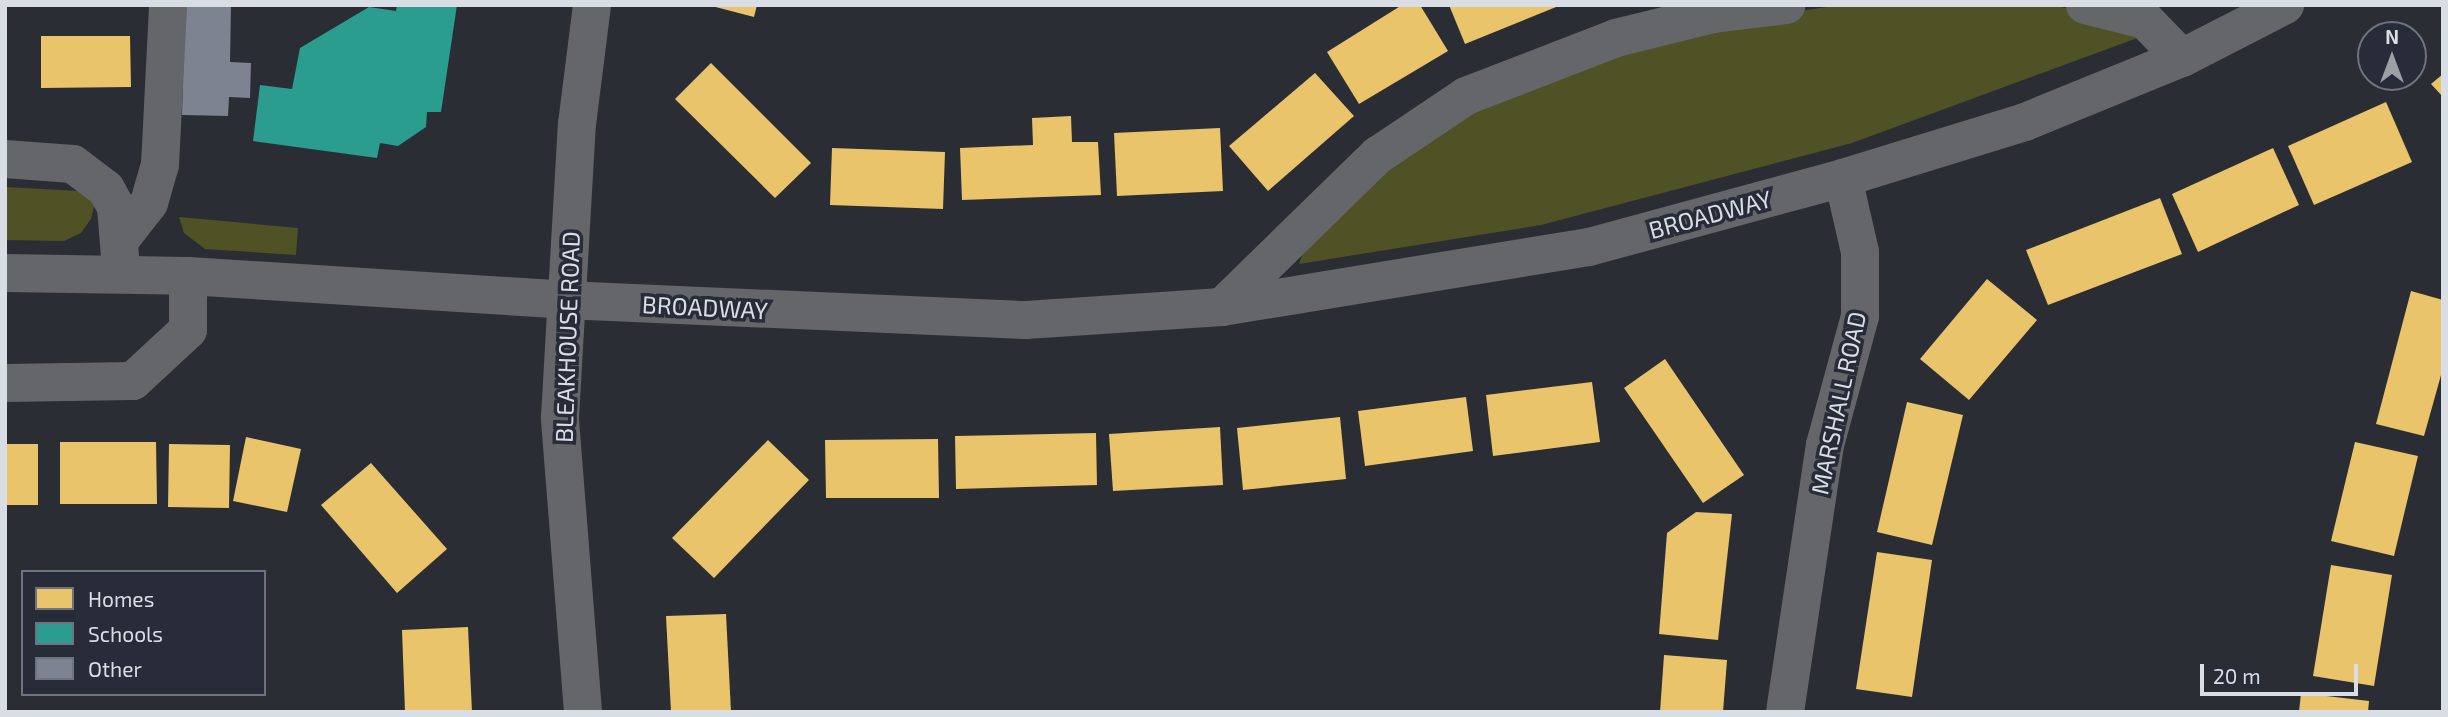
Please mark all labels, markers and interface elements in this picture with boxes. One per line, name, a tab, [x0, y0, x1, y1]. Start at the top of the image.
north arrow	[2357, 21, 2427, 91]
text: N	[2385, 25, 2399, 48]
street label: BROADWAY	[1645, 184, 1775, 244]
street label: BLEAKHOUSE ROAD	[549, 231, 585, 443]
street label: BROADWAY	[641, 289, 769, 325]
street label: MARSHALL ROAD	[1804, 309, 1872, 497]
legend	[21, 570, 266, 696]
text: Homes	[88, 586, 154, 611]
text: Schools	[88, 621, 163, 646]
scale bar	[2203, 650, 2360, 694]
text: Other	[88, 656, 142, 681]
text: 20 m	[2213, 663, 2261, 688]

